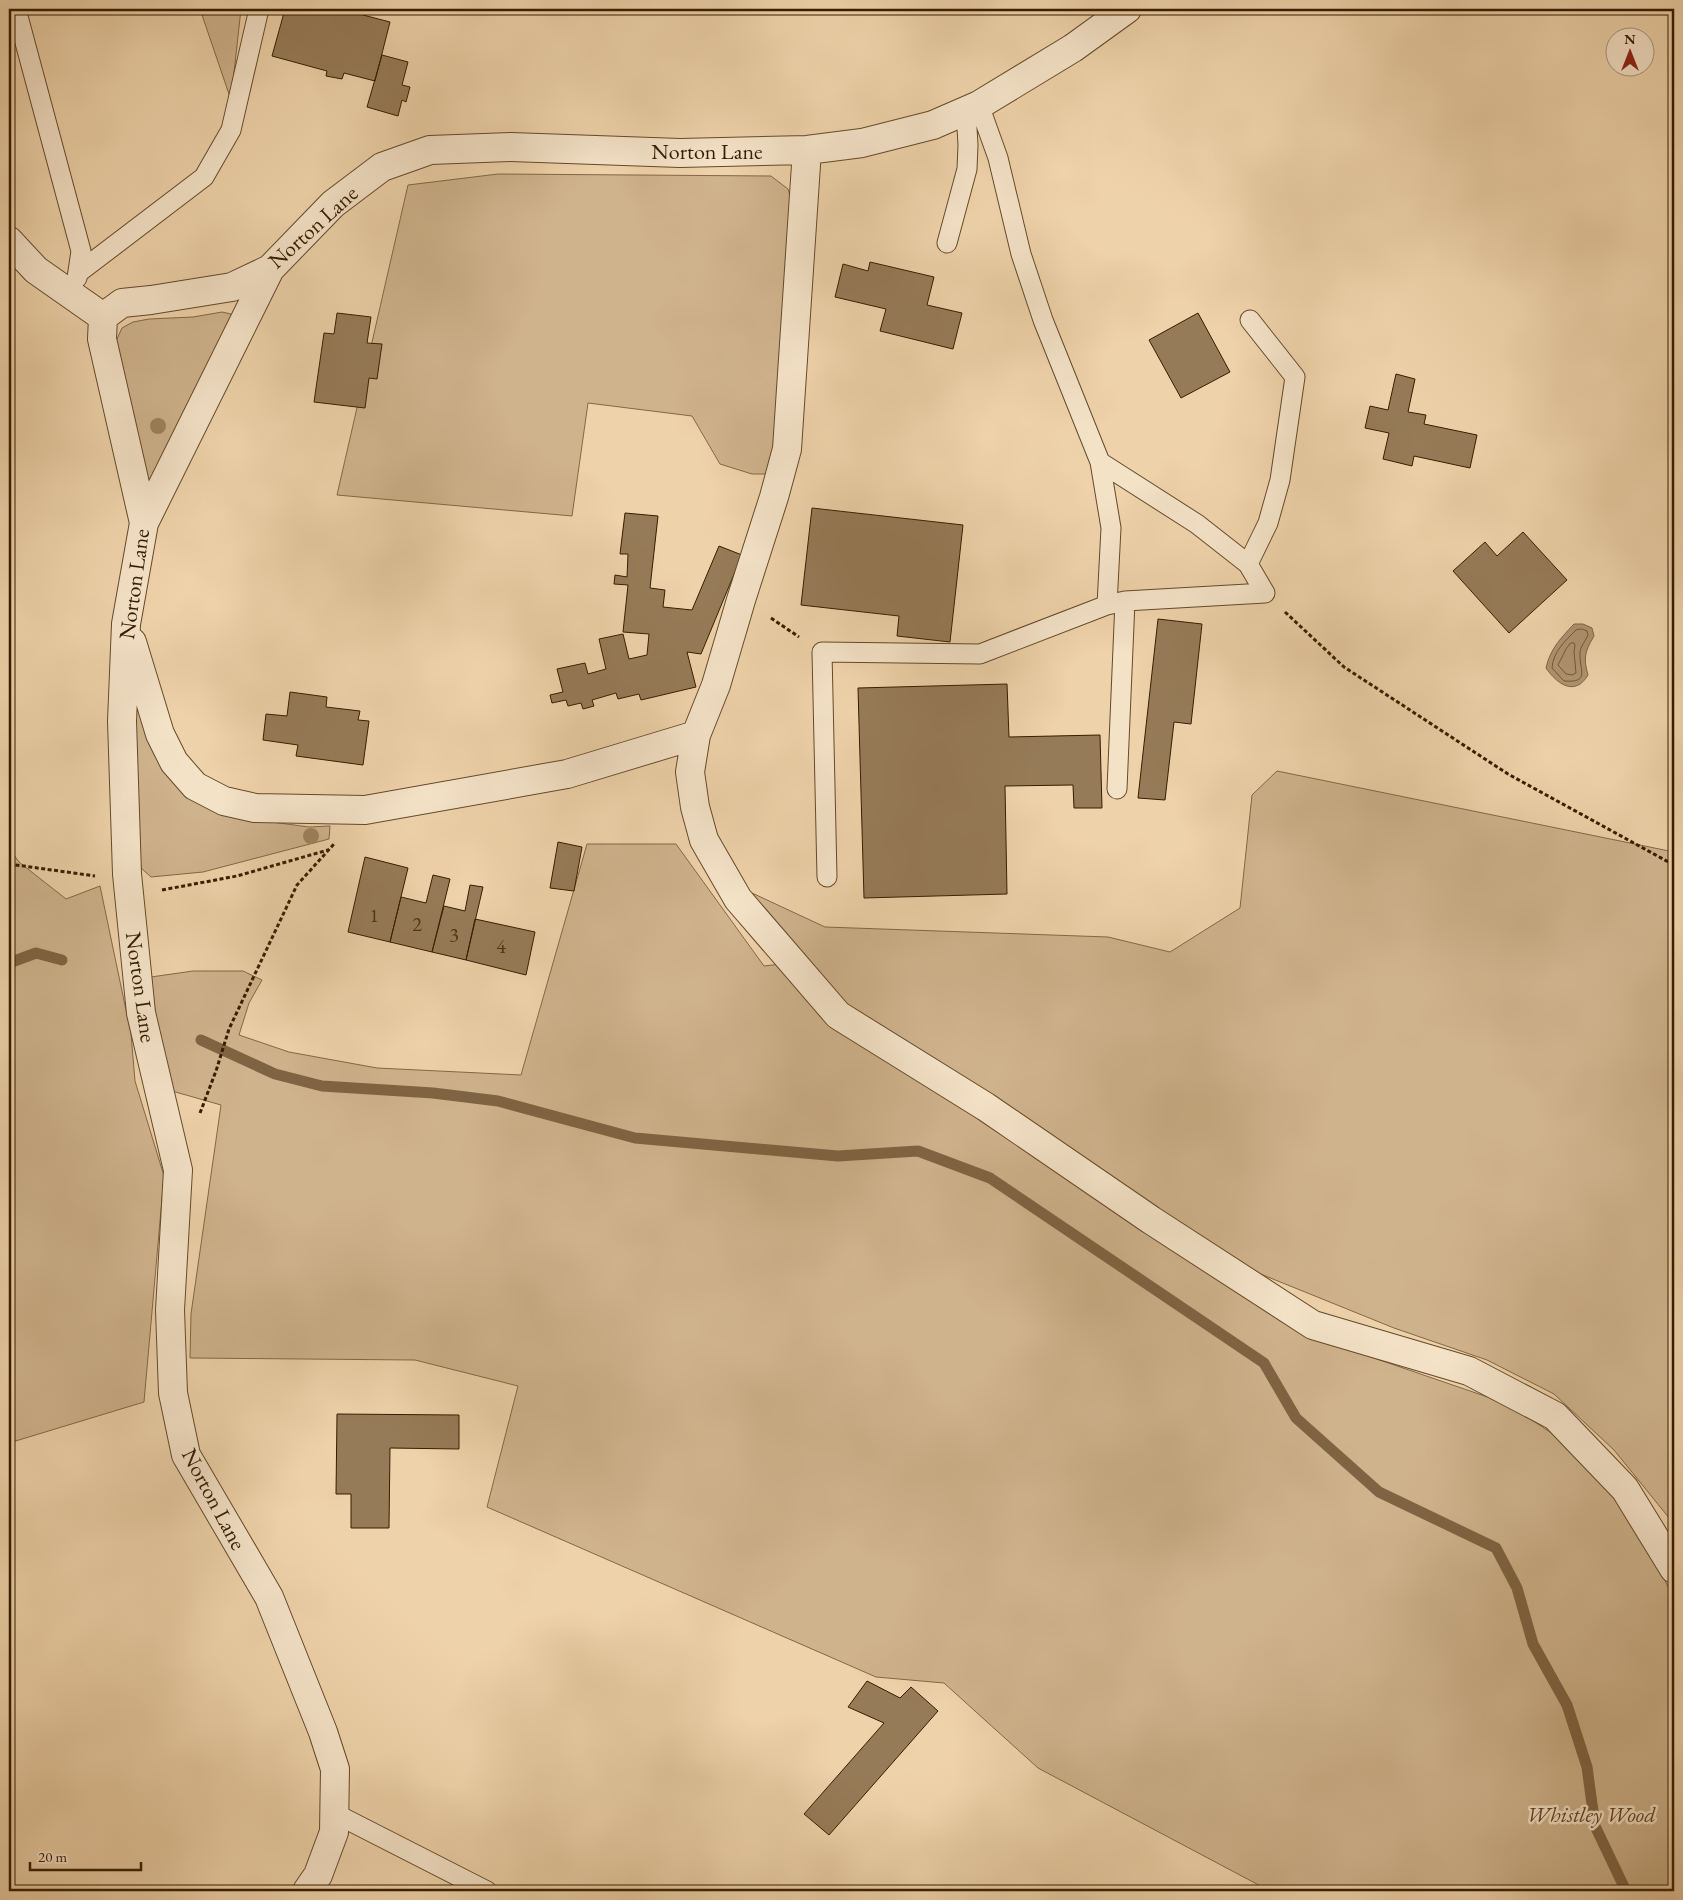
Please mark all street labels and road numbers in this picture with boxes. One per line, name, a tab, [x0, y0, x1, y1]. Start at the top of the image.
street label: Norton Lane	[651, 137, 763, 166]
street label: Norton Lane	[262, 179, 364, 275]
street label: Norton Lane	[112, 526, 156, 641]
street label: Norton Lane	[119, 930, 163, 1045]
street label: Norton Lane	[175, 1443, 253, 1555]

